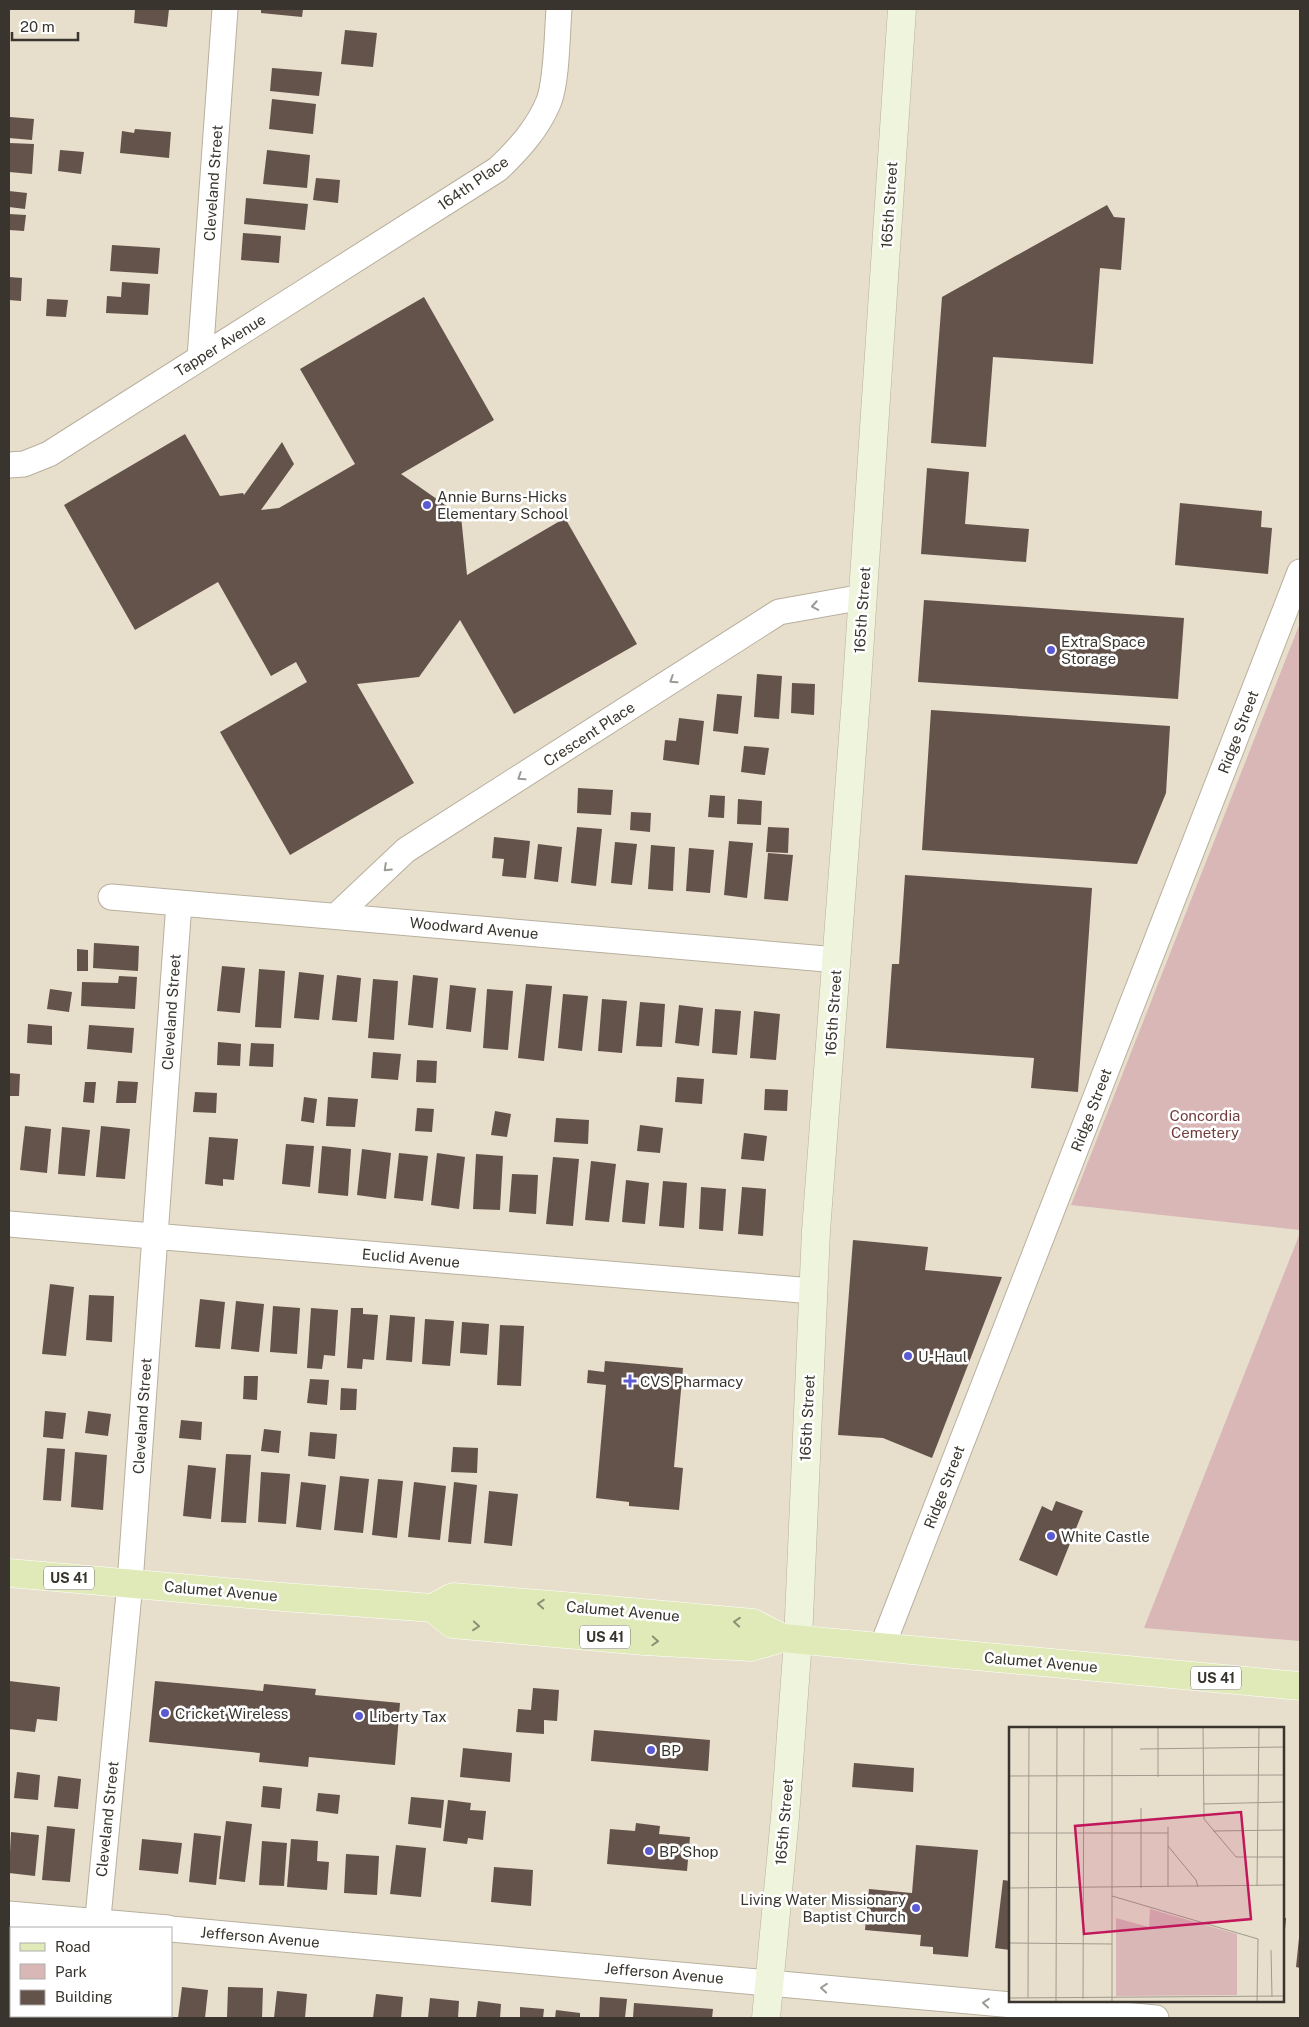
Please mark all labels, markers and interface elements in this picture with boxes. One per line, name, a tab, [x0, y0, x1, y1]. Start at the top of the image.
scale bar	[12, 10, 79, 42]
text: 20 m	[20, 18, 55, 35]
street label: Cleveland Street	[200, 124, 226, 242]
street label: 164th Place	[435, 153, 511, 213]
street label: 165th Street	[877, 161, 901, 249]
street label: Tapper Avenue	[172, 310, 268, 380]
place label: Annie Burns-Hicks Elementary School	[437, 488, 569, 522]
marker: Annie Burns-Hicks Elementary School	[421, 499, 433, 511]
street label: 165th Street	[850, 566, 874, 654]
one-way arrow	[811, 600, 819, 610]
place label: Extra Space Storage	[1061, 633, 1145, 667]
marker: Extra Space Storage	[1045, 644, 1057, 656]
one-way arrow	[669, 674, 678, 684]
street label: Ridge Street	[1214, 688, 1262, 776]
street label: Crescent Place	[540, 698, 638, 770]
one-way arrow	[517, 771, 527, 780]
one-way arrow	[384, 862, 393, 871]
street label: Woodward Avenue	[409, 914, 539, 942]
street label: Cleveland Street	[158, 953, 184, 1071]
street label: 165th Street	[821, 969, 845, 1057]
street label: Ridge Street	[1067, 1066, 1115, 1154]
park label: Concordia Cemetery	[1170, 1107, 1240, 1141]
street label: Euclid Avenue	[361, 1245, 461, 1271]
place label: U-Haul	[918, 1348, 967, 1365]
marker: U-Haul	[902, 1350, 914, 1362]
street label: Cleveland Street	[129, 1357, 155, 1475]
place label: CVS Pharmacy	[640, 1373, 743, 1390]
street label: 165th Street	[796, 1374, 818, 1462]
marker: CVS Pharmacy	[624, 1375, 636, 1387]
street label: Ridge Street	[920, 1443, 968, 1531]
place label: White Castle	[1061, 1528, 1150, 1545]
marker: White Castle	[1045, 1530, 1057, 1542]
road number: US 41	[44, 1566, 94, 1590]
street label: Calumet Avenue	[164, 1578, 278, 1604]
street label: Calumet Avenue	[566, 1598, 680, 1624]
one-way arrow	[536, 1599, 544, 1610]
one-way arrow	[733, 1616, 741, 1627]
one-way arrow	[472, 1621, 480, 1632]
road number: US 41	[580, 1625, 630, 1648]
one-way arrow	[651, 1636, 659, 1647]
street label: Calumet Avenue	[984, 1649, 1098, 1675]
road number: US 41	[1191, 1666, 1241, 1690]
place label: Cricket Wireless	[175, 1705, 288, 1722]
marker: Cricket Wireless	[159, 1707, 171, 1719]
place label: Liberty Tax	[369, 1708, 447, 1725]
marker: Liberty Tax	[353, 1710, 365, 1722]
inset map	[1009, 1727, 1284, 2002]
place label: BP	[661, 1742, 681, 1759]
marker: BP	[645, 1744, 657, 1756]
street label: Cleveland Street	[92, 1760, 122, 1878]
street label: 165th Street	[772, 1778, 796, 1866]
place label: BP Shop	[659, 1843, 719, 1860]
marker: BP Shop	[643, 1845, 655, 1857]
place label: Living Water Missionary Baptist Church	[740, 1891, 906, 1925]
marker: Living Water Missionary Baptist Church	[910, 1902, 922, 1914]
street label: Jefferson Avenue	[200, 1923, 320, 1951]
legend	[10, 1927, 172, 2017]
text: Road	[55, 1938, 91, 1955]
street label: Jefferson Avenue	[604, 1959, 724, 1987]
text: Park	[55, 1963, 87, 1980]
one-way arrow	[820, 1983, 828, 1994]
text: Building	[55, 1988, 113, 2005]
one-way arrow	[982, 1997, 990, 2008]

